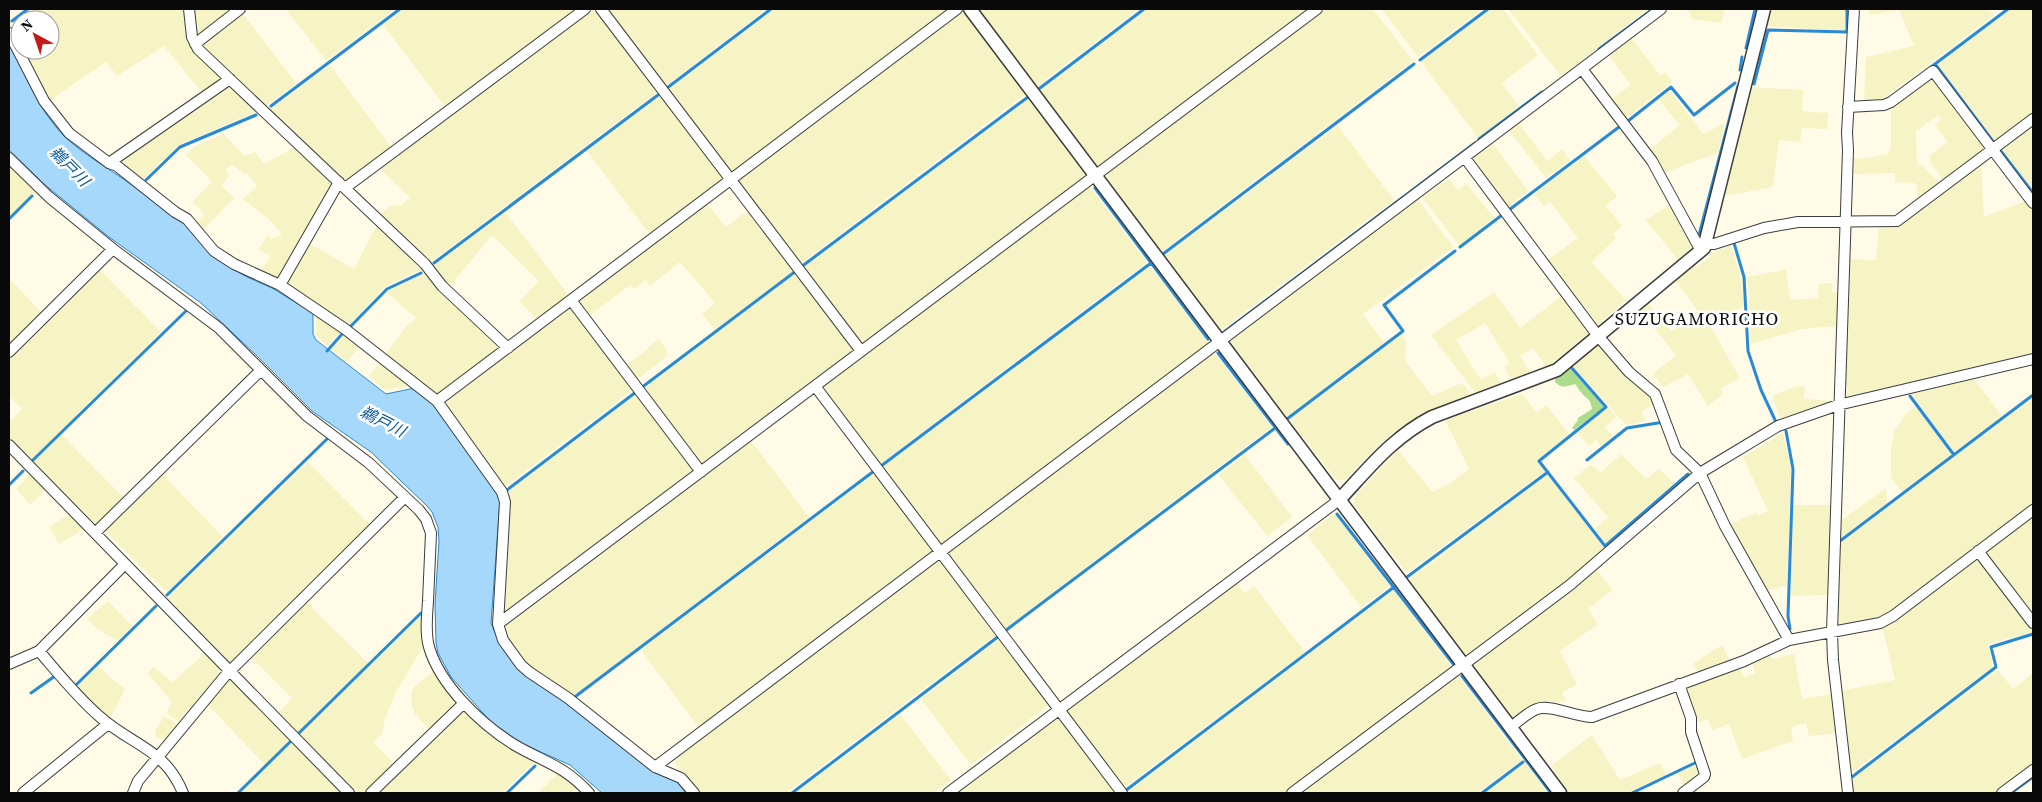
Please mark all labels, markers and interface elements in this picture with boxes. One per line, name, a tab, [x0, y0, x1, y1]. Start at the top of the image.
north arrow	[10, 10, 60, 60]
text: N	[16, 14, 37, 36]
water label: 鵜戸川	[45, 141, 96, 192]
district label: SUZUGAMORICHO	[1615, 306, 1779, 331]
water label: 鵜戸川	[357, 400, 411, 443]

